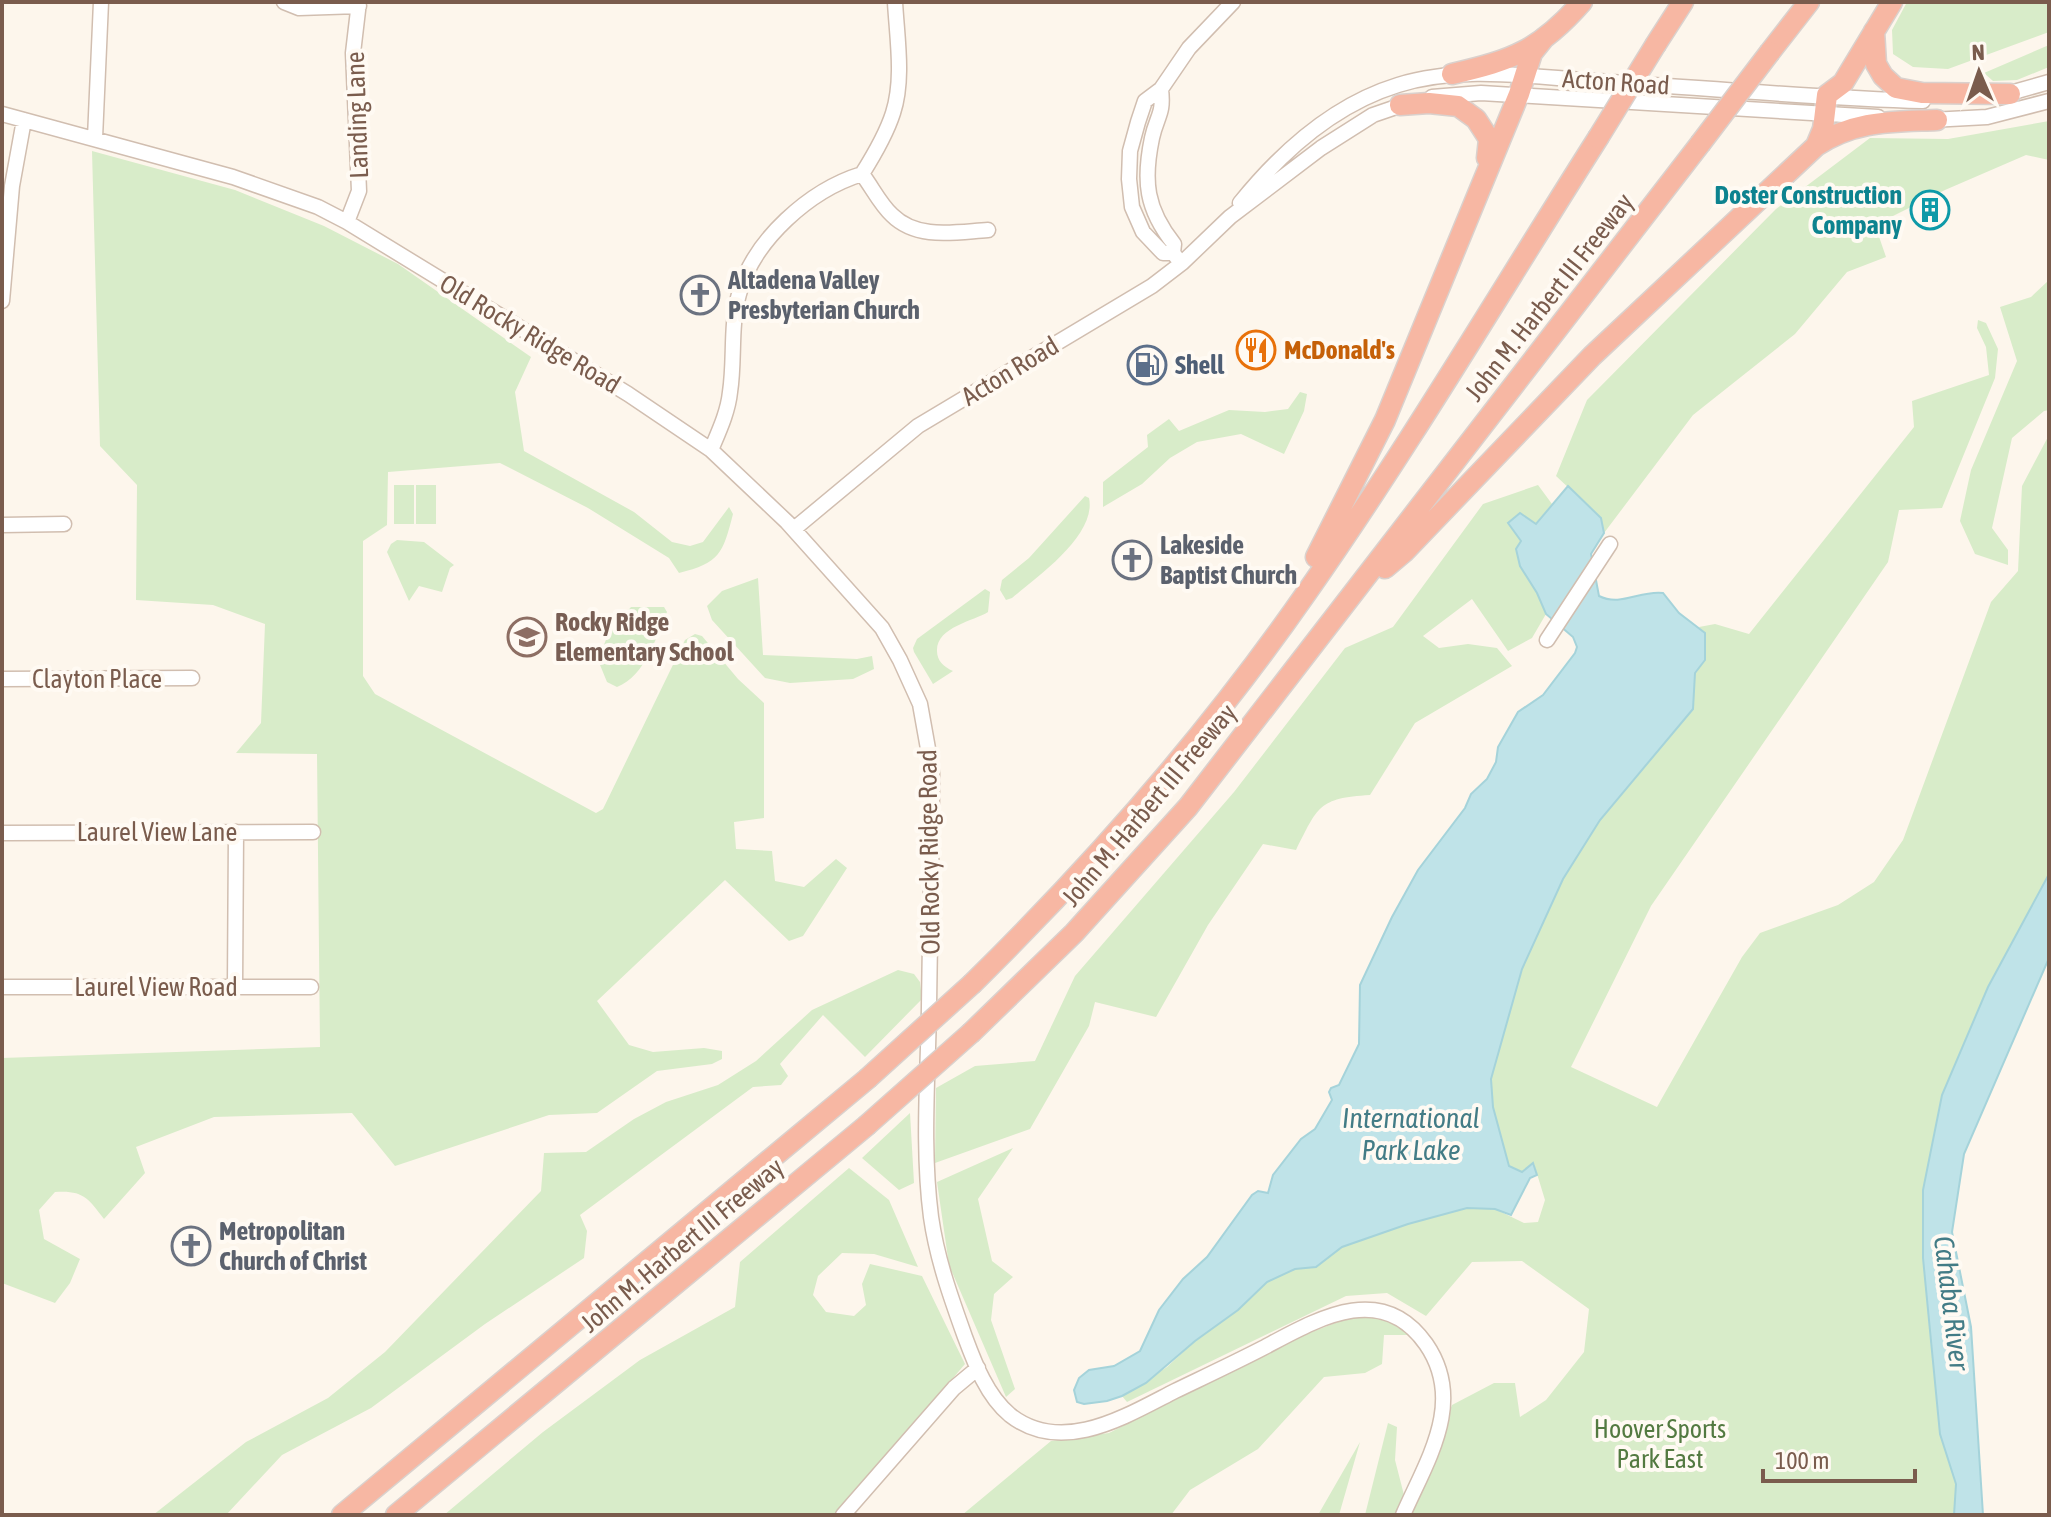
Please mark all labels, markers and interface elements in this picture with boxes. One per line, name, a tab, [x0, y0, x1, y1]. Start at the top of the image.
north arrow	[1939, 32, 2019, 112]
text: N	[1971, 39, 1985, 65]
street label: Landing Lane	[340, 51, 374, 179]
street label: Acton Road	[1561, 63, 1671, 101]
place label: Doster Construction Company	[1714, 180, 1902, 240]
street label: John M. Harbert III Freeway	[1459, 187, 1639, 407]
building icon: Doster Construction Company	[1909, 189, 1951, 231]
place label: Altadena Valley Presbyterian Church	[727, 265, 920, 325]
street label: Old Rocky Ridge Road	[434, 268, 626, 400]
church icon: Altadena Valley Presbyterian Church	[679, 274, 721, 316]
restaurant icon: McDonald's	[1235, 329, 1277, 371]
street label: Acton Road	[956, 330, 1064, 412]
place label: McDonald's	[1284, 335, 1395, 365]
fuel station icon: Shell	[1126, 344, 1168, 386]
place label: Shell	[1175, 350, 1225, 380]
place label: Lakeside Baptist Church	[1160, 530, 1297, 590]
church icon: Lakeside Baptist Church	[1111, 539, 1153, 581]
place label: Rocky Ridge Elementary School	[555, 607, 735, 667]
school or university icon: Rocky Ridge Elementary School	[506, 616, 548, 658]
street label: Clayton Place	[32, 664, 162, 694]
street label: John M. Harbert III Freeway	[1056, 698, 1243, 912]
street label: Old Rocky Ridge Road	[912, 749, 946, 955]
street label: Laurel View Lane	[77, 817, 237, 847]
street label: Laurel View Road	[74, 972, 238, 1002]
water label: International Park Lake	[1342, 1102, 1480, 1166]
street label: John M. Harbert III Freeway	[575, 1151, 789, 1338]
place label: Metropolitan Church of Christ	[219, 1216, 367, 1276]
church icon: Metropolitan Church of Christ	[170, 1225, 212, 1267]
water label: Cahaba River	[1928, 1234, 1976, 1374]
park label: Hoover Sports Park East	[1594, 1414, 1726, 1474]
scale bar	[1763, 1433, 1915, 1483]
text: 100 m	[1775, 1447, 1829, 1474]

